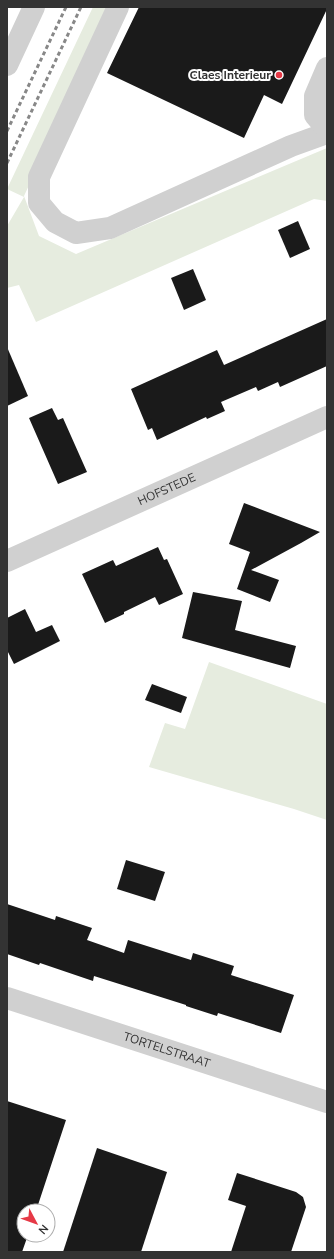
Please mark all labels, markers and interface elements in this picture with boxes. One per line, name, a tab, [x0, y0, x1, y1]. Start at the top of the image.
place label: Claes Interieur	[189, 67, 271, 83]
marker: Claes Interieur	[274, 70, 284, 80]
street label: HOFSTEDE	[135, 469, 198, 509]
street label: TORTELSTRAAT	[121, 1028, 213, 1072]
north arrow	[16, 1203, 56, 1243]
text: N	[35, 1221, 52, 1237]

